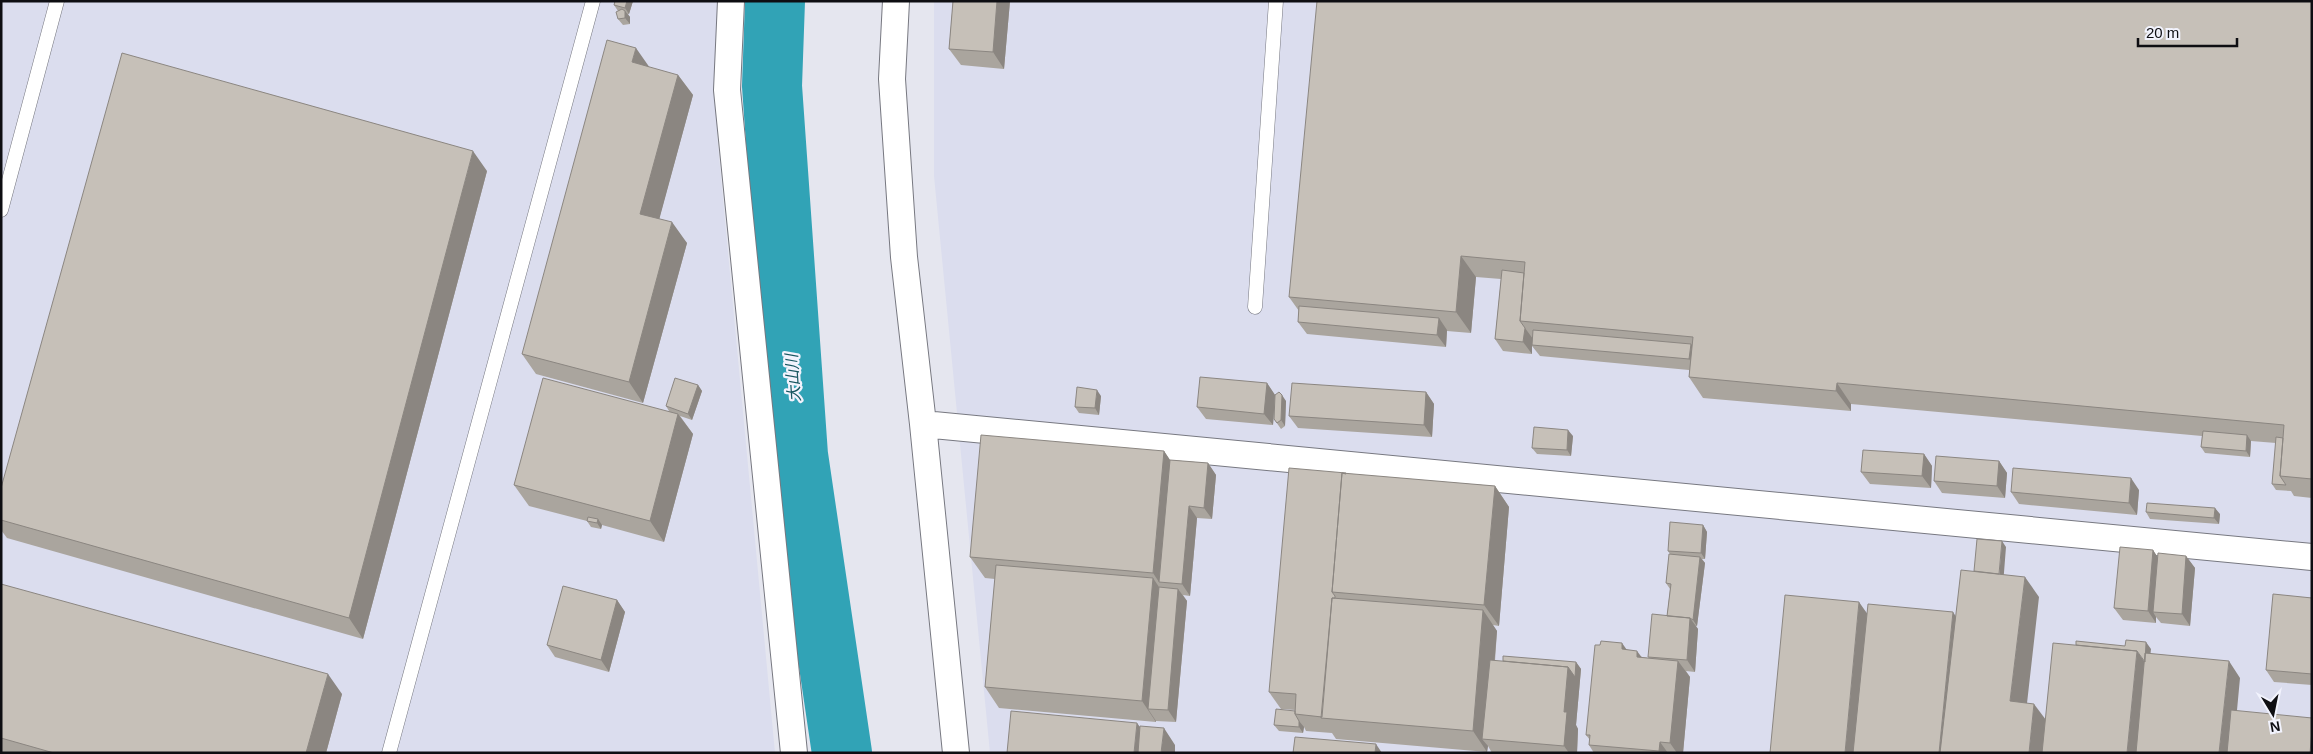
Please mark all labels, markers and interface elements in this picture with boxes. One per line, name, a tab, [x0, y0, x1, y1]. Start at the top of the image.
scale bar	[2138, 15, 2237, 47]
text: 20 m	[2146, 24, 2179, 41]
water label: 大山川	[783, 351, 803, 403]
north arrow	[2248, 689, 2298, 739]
text: N	[2269, 718, 2282, 736]

